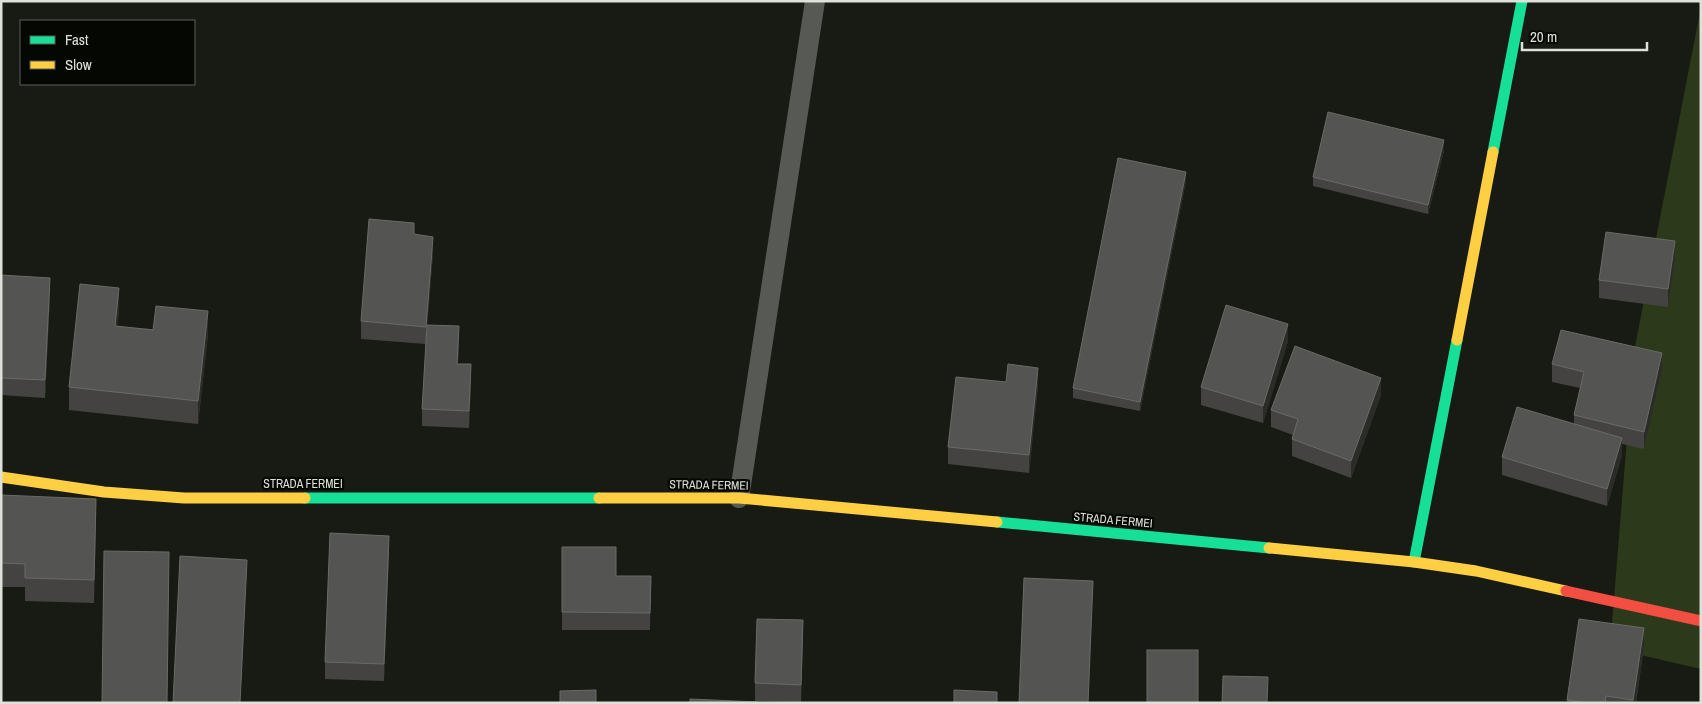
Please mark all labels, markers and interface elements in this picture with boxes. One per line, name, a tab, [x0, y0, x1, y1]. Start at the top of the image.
legend	[20, 20, 195, 85]
scale bar	[1522, 20, 1647, 52]
text: 20 m	[1530, 26, 1557, 47]
text: Fast	[65, 29, 89, 50]
text: Slow	[65, 54, 92, 75]
street label: STRADA FERMEI	[263, 476, 343, 492]
street label: STRADA FERMEI	[669, 476, 749, 494]
street label: STRADA FERMEI	[1073, 509, 1153, 531]

